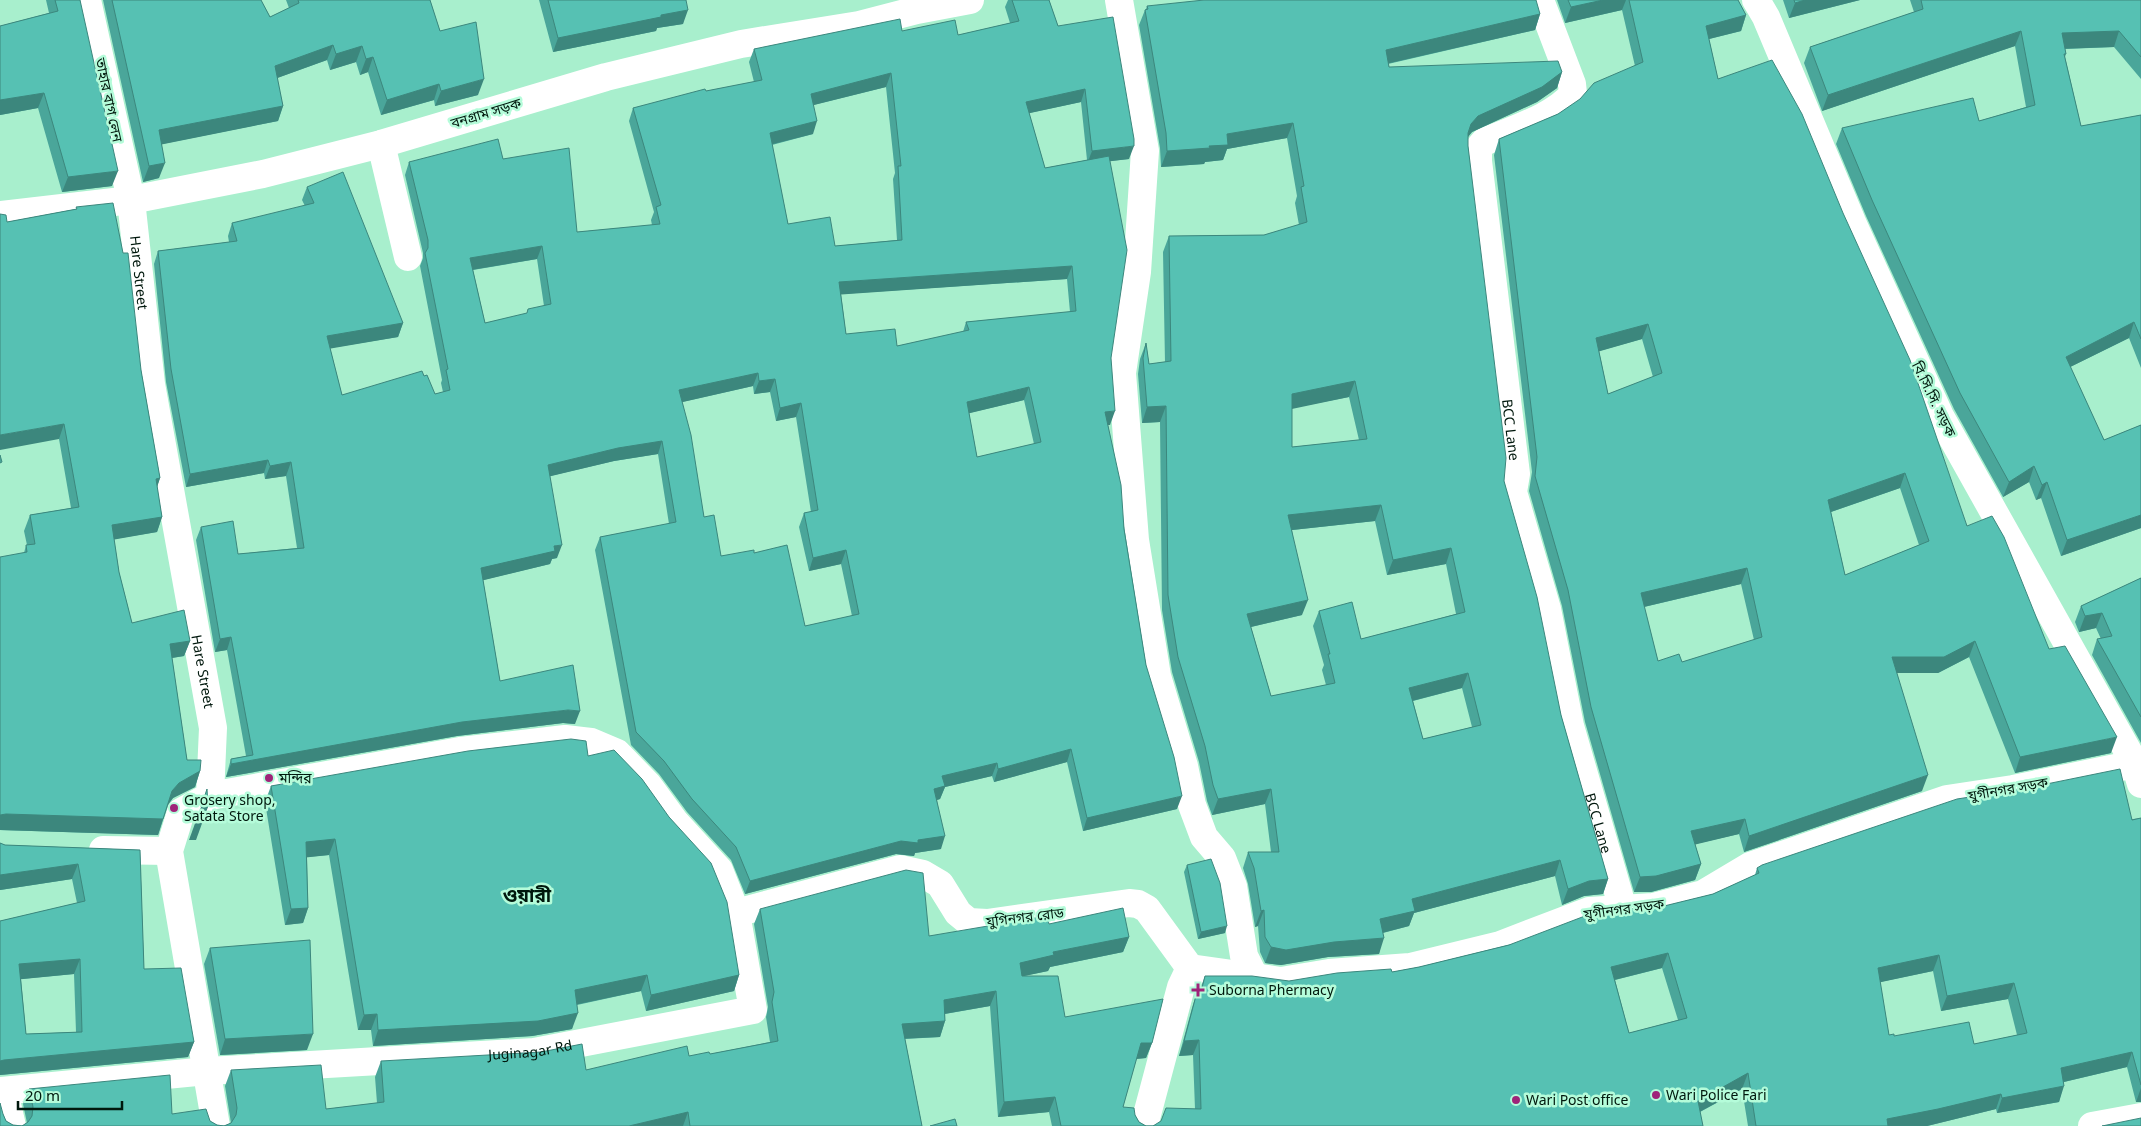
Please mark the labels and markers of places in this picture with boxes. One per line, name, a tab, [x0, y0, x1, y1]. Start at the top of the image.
place label: মন্দির	[278, 768, 312, 787]
marker: মন্দির	[263, 772, 275, 784]
place label: Grosery shop, Satata Store	[184, 790, 276, 825]
marker: Grosery shop, Satata Store	[168, 802, 180, 814]
place label: Suborna Phermacy	[1209, 980, 1335, 999]
marker: Suborna Phermacy	[1191, 983, 1205, 997]
place label: Wari Police Fari	[1666, 1085, 1767, 1104]
marker: Wari Police Fari	[1650, 1089, 1662, 1101]
place label: Wari Post office	[1526, 1090, 1628, 1109]
marker: Wari Post office	[1510, 1094, 1522, 1106]

